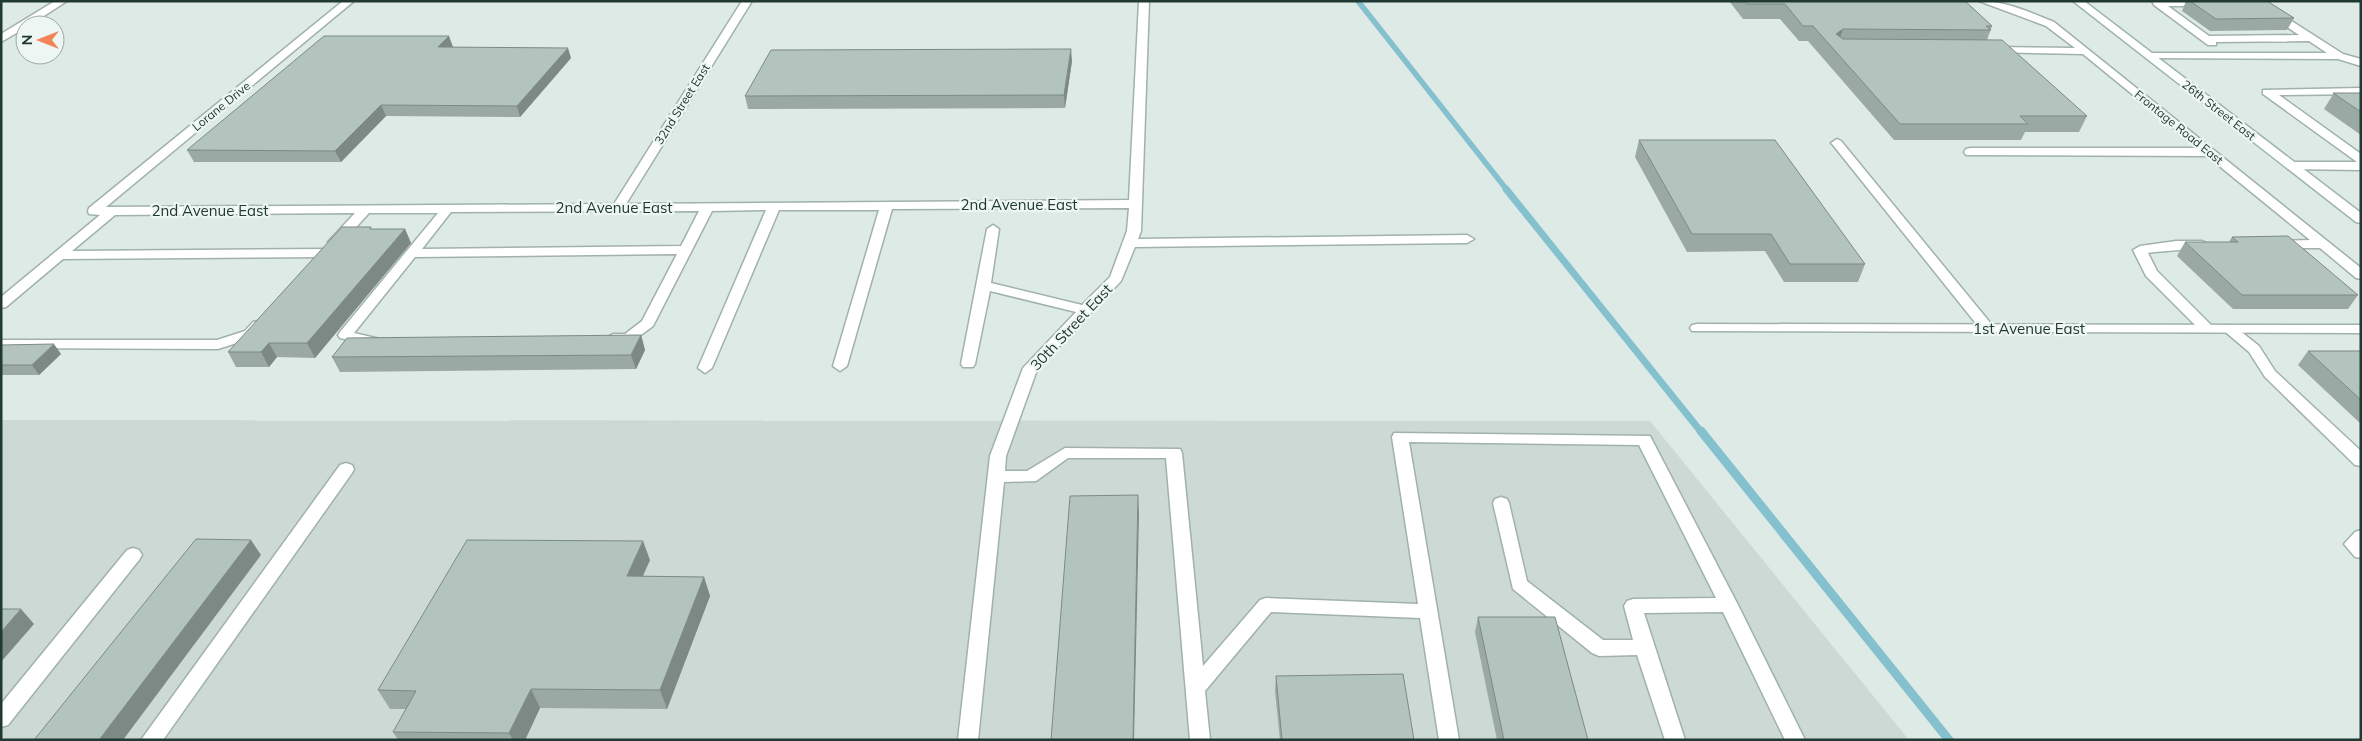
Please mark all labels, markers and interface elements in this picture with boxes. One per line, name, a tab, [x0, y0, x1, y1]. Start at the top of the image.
north arrow	[15, 15, 65, 65]
text: N	[18, 35, 36, 45]
street label: 32nd Street East	[651, 61, 713, 147]
street label: 26th Street East	[2179, 77, 2259, 143]
street label: Lorane Drive	[189, 78, 253, 134]
street label: Frontage Road East	[2132, 87, 2226, 167]
street label: 2nd Avenue East	[960, 195, 1078, 214]
street label: 2nd Avenue East	[555, 198, 673, 217]
street label: 2nd Avenue East	[151, 201, 269, 220]
street label: 30th Street East	[1026, 280, 1116, 374]
street label: 1st Avenue East	[1973, 319, 2085, 338]

